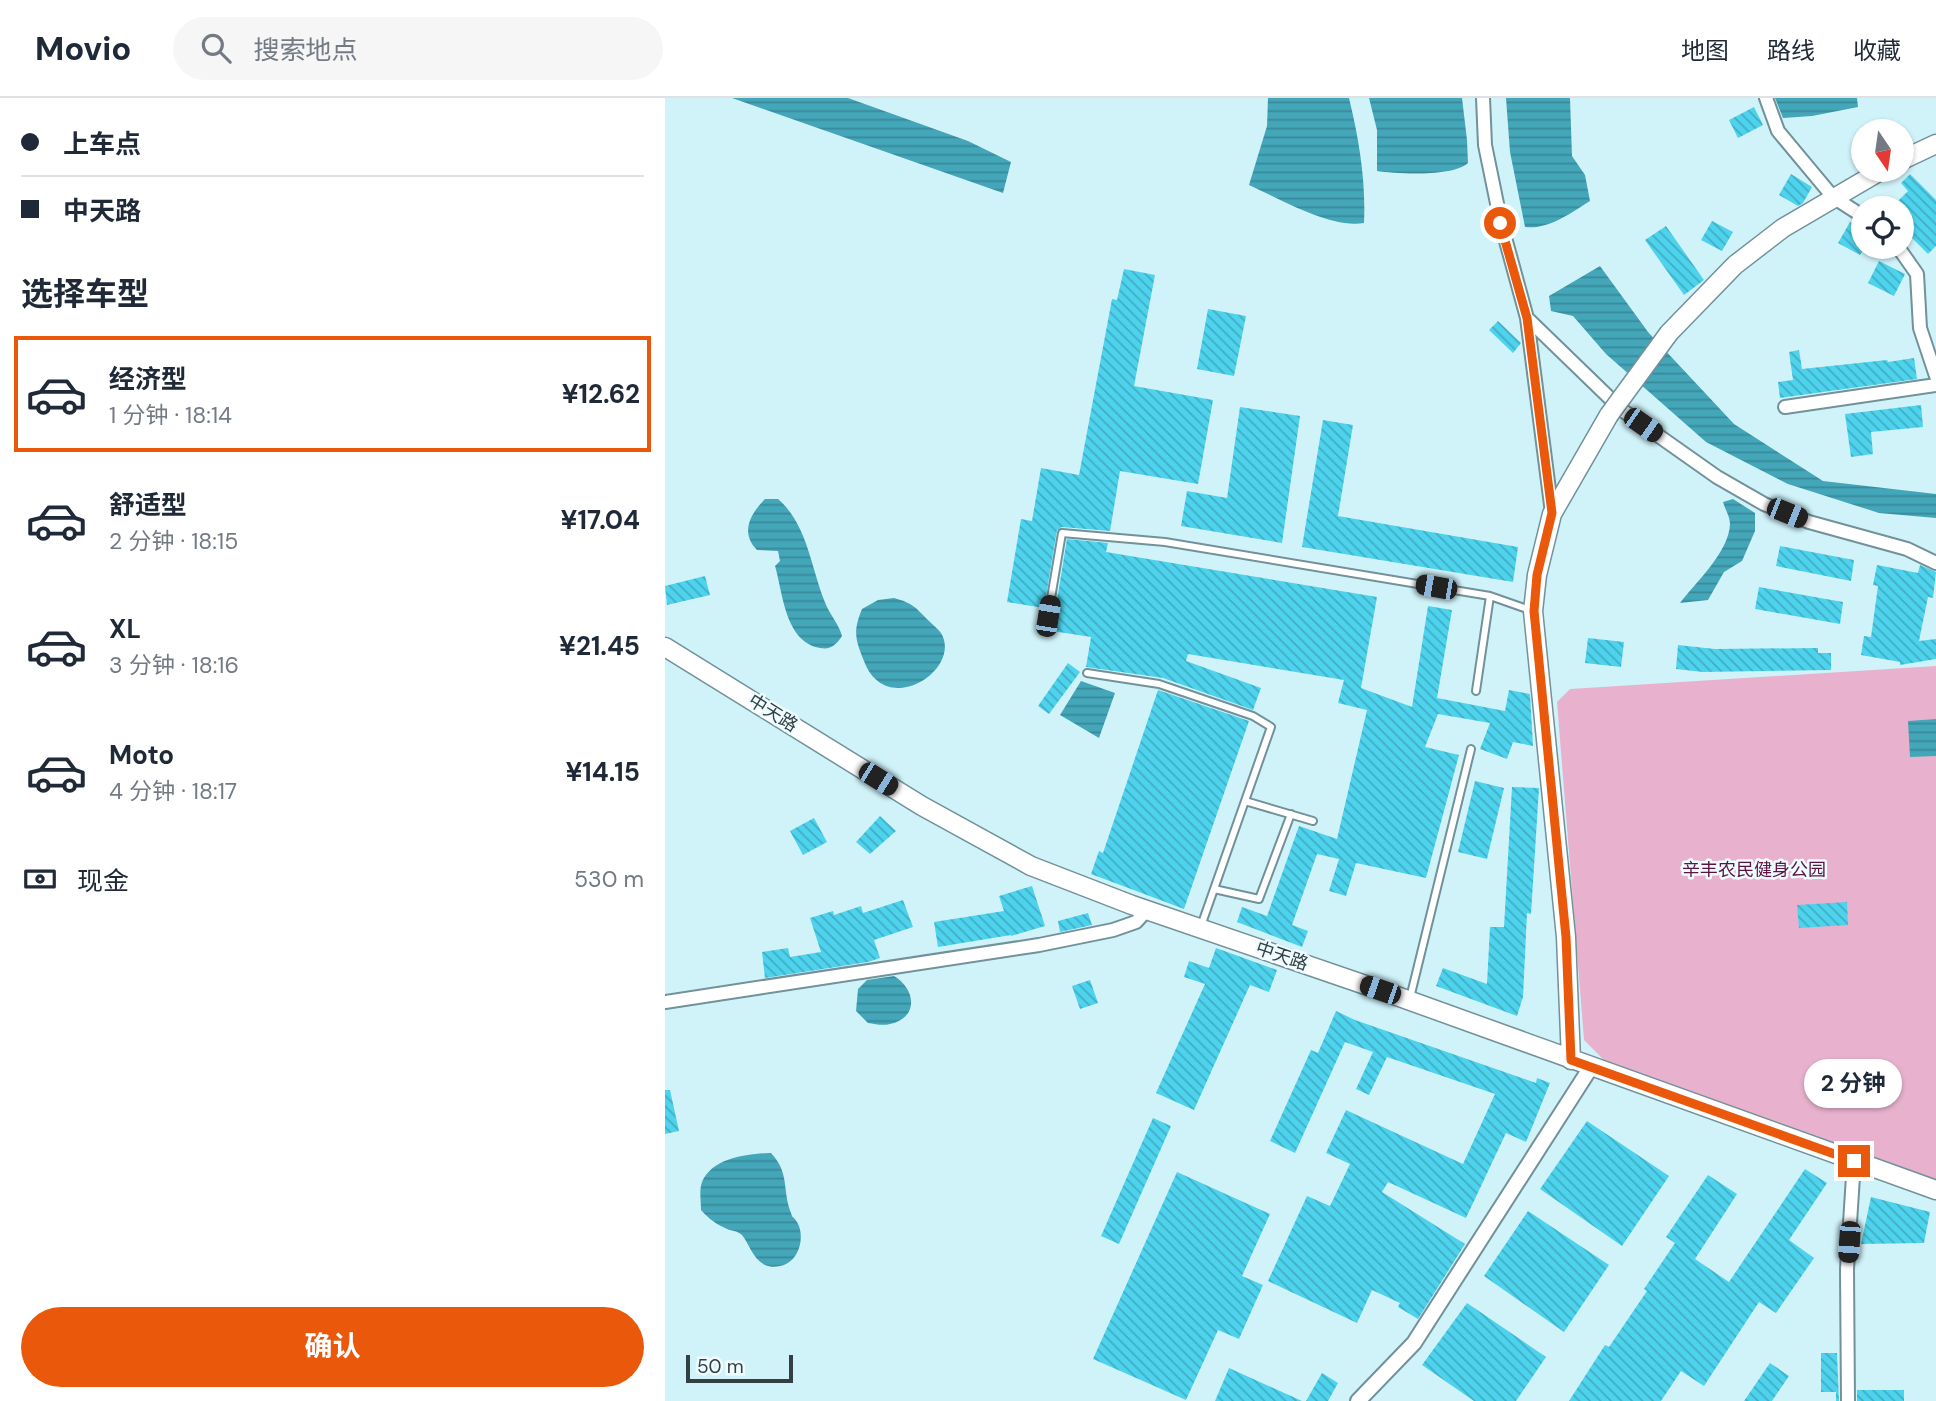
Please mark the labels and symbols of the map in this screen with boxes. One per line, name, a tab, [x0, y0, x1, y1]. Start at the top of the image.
north arrow	[1851, 119, 1915, 182]
route start	[1484, 207, 1516, 239]
car	[1620, 404, 1667, 446]
car	[1764, 495, 1811, 531]
car	[1414, 573, 1459, 601]
car	[1035, 594, 1062, 638]
street label: 中天路	[744, 689, 802, 737]
car	[855, 759, 902, 799]
park label: 辛丰农民健身公园	[1682, 858, 1826, 882]
street label: 中天路	[1253, 936, 1311, 976]
car	[1357, 973, 1404, 1007]
callout: 2 分钟	[1805, 1060, 1903, 1108]
route end	[1838, 1145, 1870, 1177]
car	[1838, 1220, 1861, 1264]
scale bar	[686, 1352, 793, 1384]

